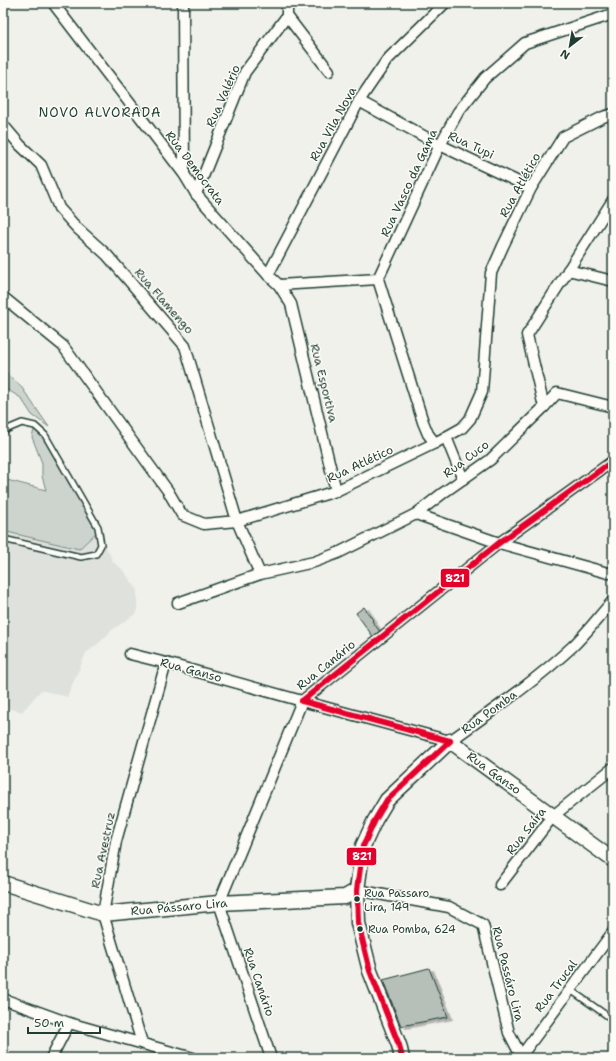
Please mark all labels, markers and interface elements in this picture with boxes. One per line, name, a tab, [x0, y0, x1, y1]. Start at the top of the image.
north arrow	[550, 26, 590, 66]
text: N	[557, 45, 573, 63]
street label: Rua Valério	[202, 62, 244, 130]
street label: Rua Vila Nova	[306, 83, 360, 164]
district label: NOVO ALVORADA	[39, 104, 161, 121]
street label: Rua Vasco da Gama	[377, 126, 441, 240]
street label: Rua Tupi	[445, 127, 497, 163]
street label: Rua Democrata	[162, 128, 228, 209]
street label: Rua Atlético	[496, 150, 544, 220]
street label: Rua Flamengo	[131, 265, 197, 337]
street label: Rua Esportiva	[306, 342, 342, 425]
street label: Rua Cuco	[440, 437, 492, 481]
street label: Rua Atlético	[324, 442, 396, 486]
line badge: 821	[440, 568, 470, 588]
text: 821	[445, 571, 465, 586]
street label: Rua Canário	[293, 636, 359, 694]
street label: Rua Ganso	[158, 654, 224, 686]
street label: Rua Pomba	[458, 686, 520, 738]
street label: Rua Ganso	[464, 748, 524, 798]
street label: Rua Saíra	[503, 804, 550, 858]
street label: Rua Avestruz	[87, 810, 119, 890]
line badge: 821	[346, 847, 377, 866]
text: 821	[352, 849, 372, 864]
place label: Rua Passaro Lira, 149	[364, 886, 430, 915]
marker: Rua Passaro Lira, 149	[352, 894, 362, 904]
street label: Rua Pássaro Lira	[130, 895, 229, 919]
place label: Rua Pomba, 624	[368, 922, 456, 937]
marker: Rua Pomba, 624	[355, 924, 365, 934]
street label: Rua Passáro Lira	[488, 925, 528, 1024]
street label: Rua Canário	[240, 946, 278, 1018]
street label: Rua Trucal	[531, 956, 581, 1015]
scale bar	[28, 1009, 100, 1035]
text: 50 m	[34, 1015, 64, 1031]

